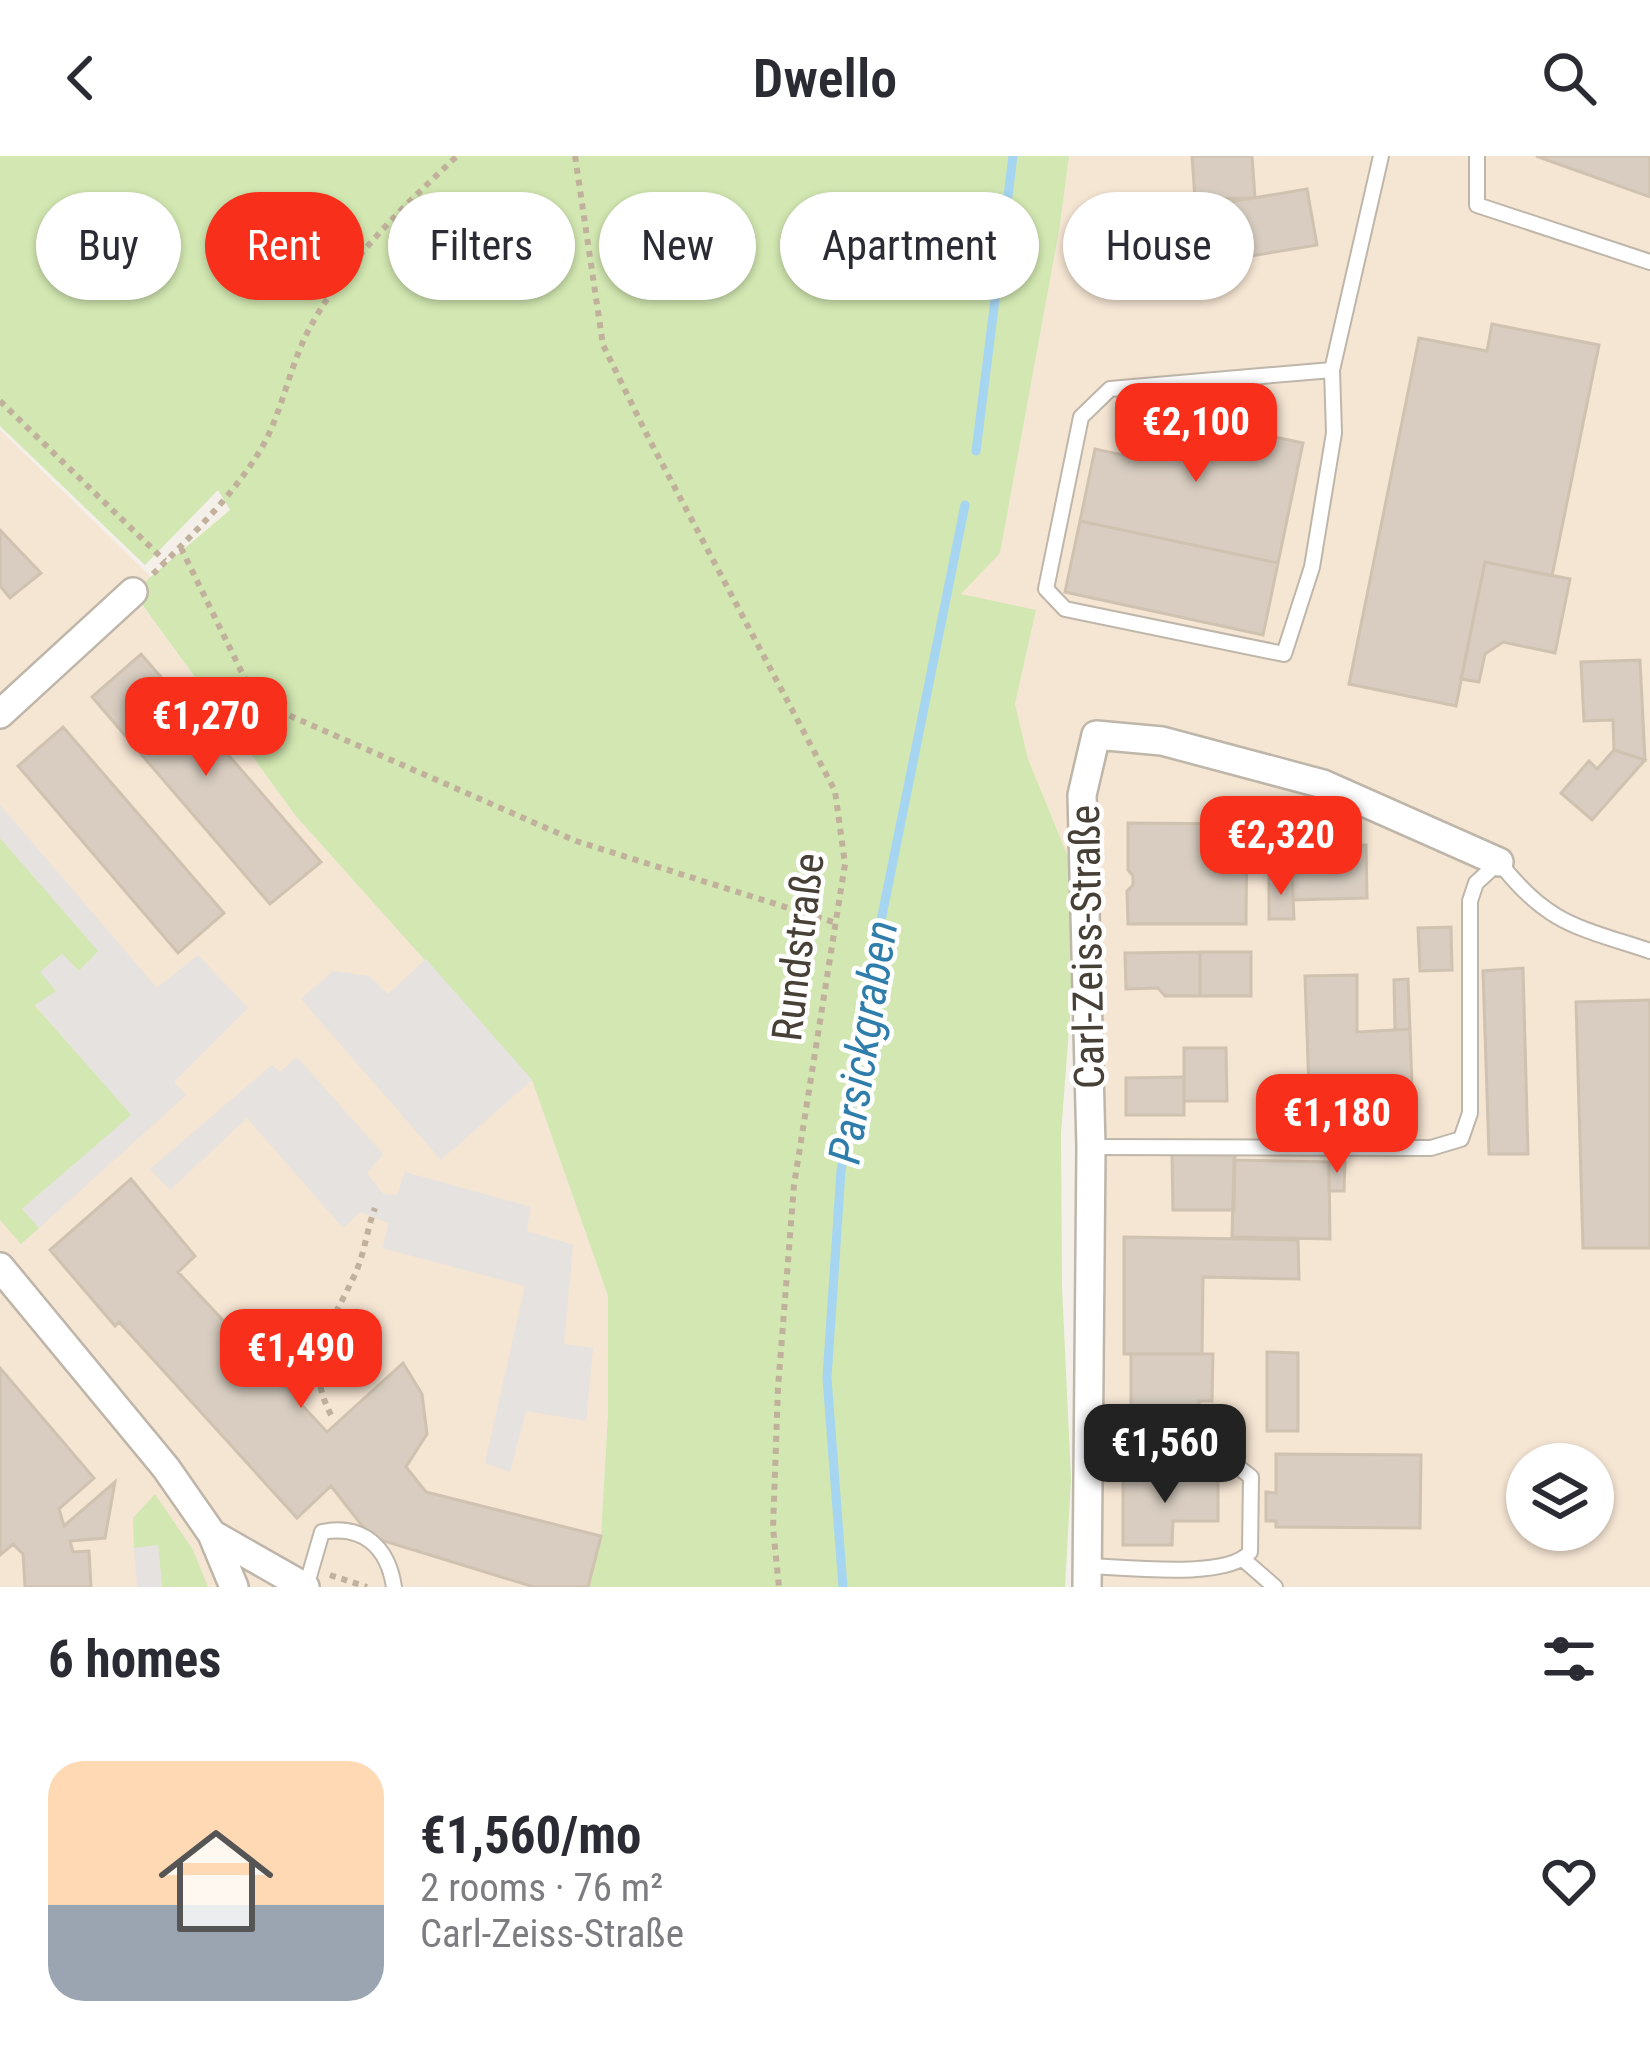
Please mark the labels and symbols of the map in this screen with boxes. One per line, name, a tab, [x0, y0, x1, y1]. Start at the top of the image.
pin: €2,100	[1098, 383, 1294, 485]
pin: €1,270	[108, 677, 304, 779]
pin: €2,320	[1183, 796, 1379, 898]
street label: Carl-Zeiss-Straße	[1060, 804, 1114, 1090]
street label: Rundstraße	[762, 850, 834, 1044]
water label: Parsickgraben	[818, 917, 908, 1167]
pin: €1,180	[1239, 1074, 1435, 1176]
pin: €1,490	[203, 1309, 399, 1411]
pin: €1,560	[1067, 1404, 1263, 1506]

